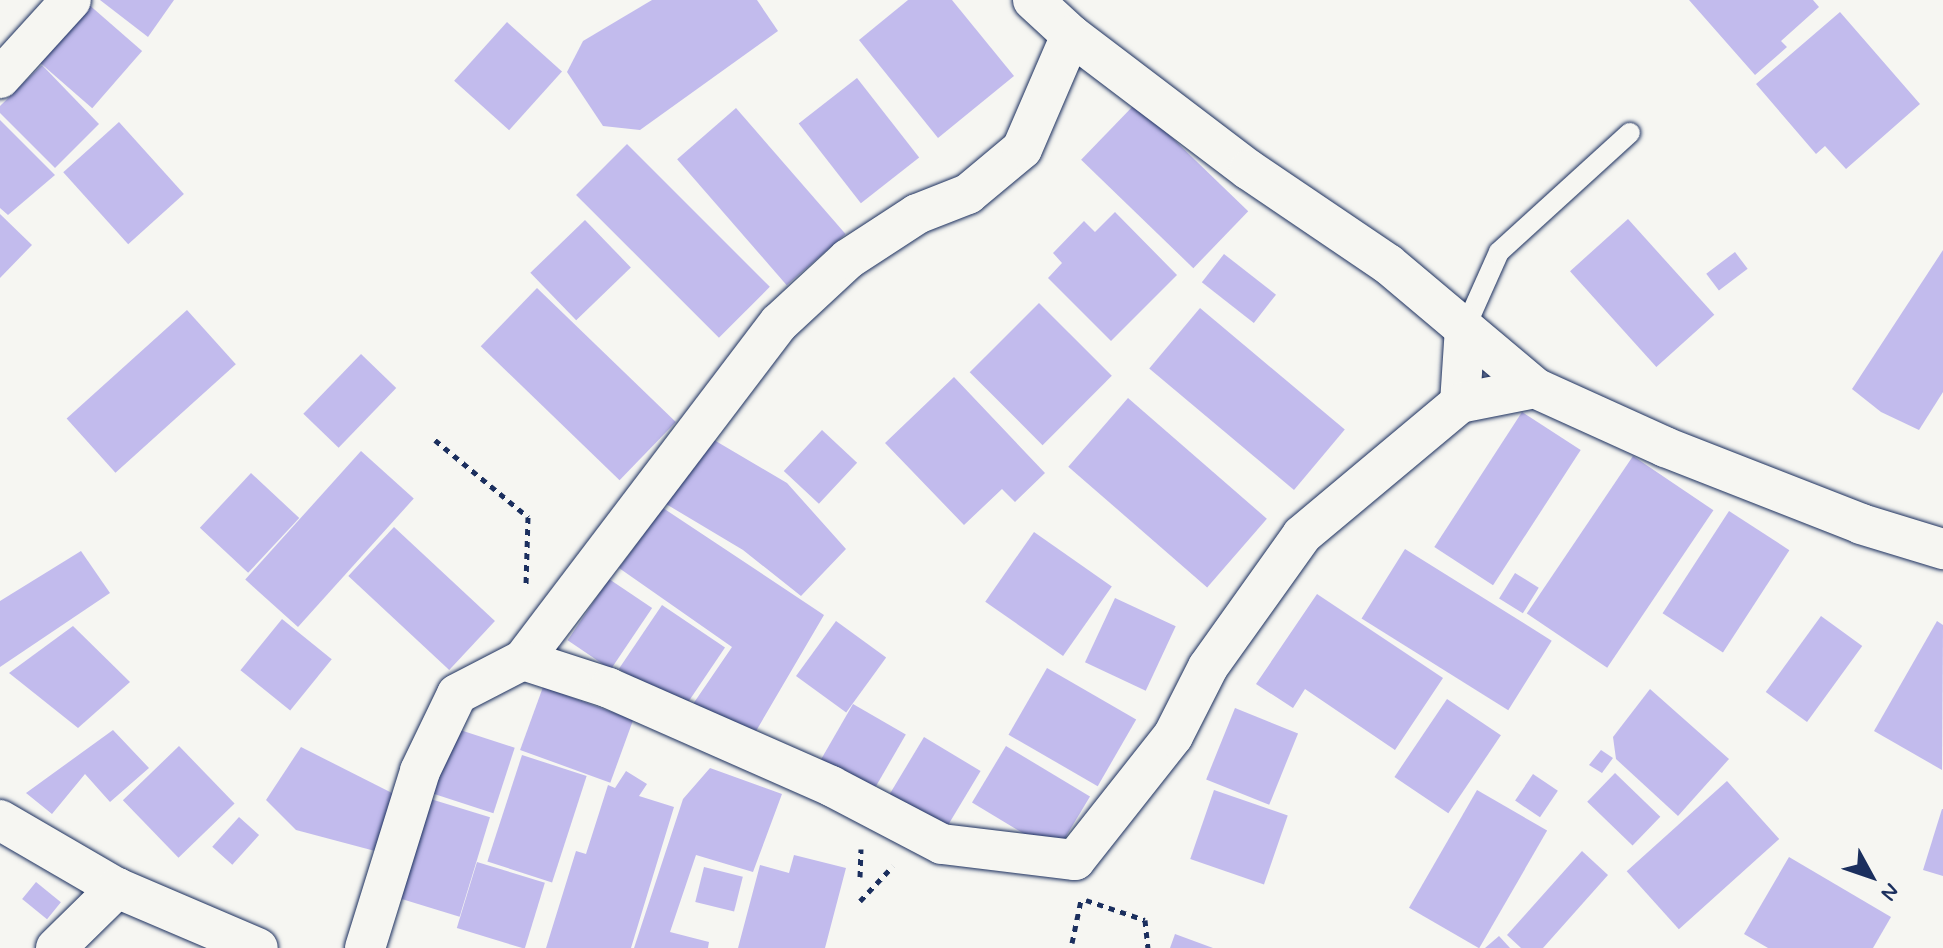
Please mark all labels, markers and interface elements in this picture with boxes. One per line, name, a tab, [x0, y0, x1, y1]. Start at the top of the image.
north arrow	[1831, 836, 1911, 916]
text: N	[1874, 877, 1905, 906]

